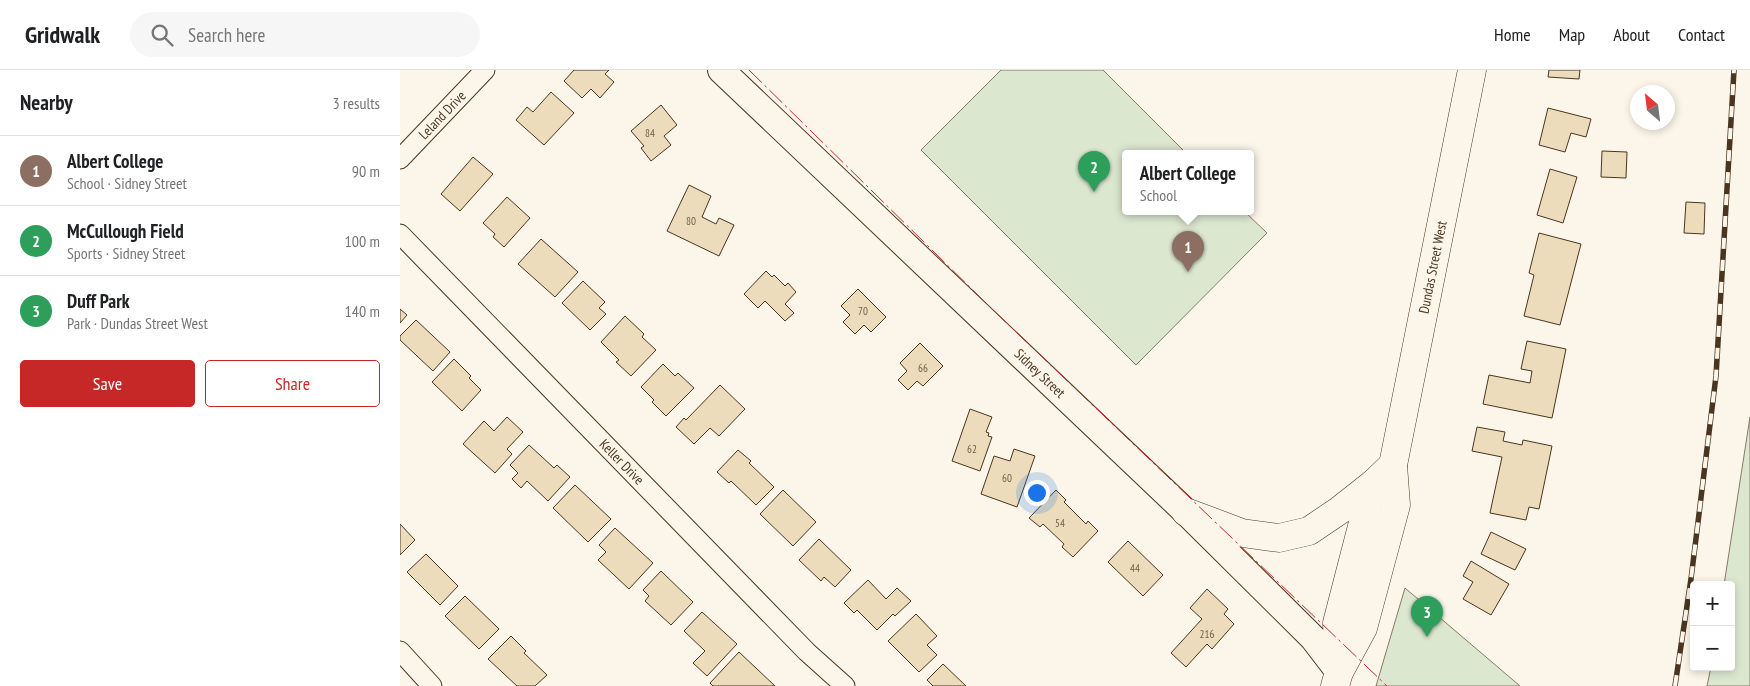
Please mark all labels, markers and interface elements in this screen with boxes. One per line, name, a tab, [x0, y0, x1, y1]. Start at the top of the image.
search box	[130, 12, 480, 57]
text: Gridwalk	[25, 19, 100, 50]
icon: search	[148, 21, 176, 49]
text: Search here	[188, 23, 265, 47]
text: Home	[1494, 23, 1531, 46]
text: Map	[1559, 23, 1585, 46]
text: About	[1613, 23, 1650, 46]
text: Contact	[1678, 23, 1725, 46]
north arrow	[1630, 85, 1675, 130]
street label: Leland Drive	[415, 87, 470, 143]
text: Nearby	[20, 89, 73, 116]
text: 3 results	[333, 93, 380, 113]
house number: 84	[645, 126, 655, 140]
text: Albert College	[67, 149, 163, 173]
popup	[1122, 150, 1254, 215]
pin: 2	[1078, 151, 1110, 192]
text: 1	[32, 161, 40, 181]
text: 90 m	[352, 161, 380, 181]
text: Albert College	[1140, 161, 1236, 185]
text: School · Sidney Street	[67, 173, 187, 193]
text: School	[1140, 185, 1177, 205]
house number: 80	[686, 214, 696, 228]
text: McCullough Field	[67, 219, 184, 243]
street label: Dundas Street West	[1415, 219, 1451, 315]
text: 2	[32, 231, 40, 251]
text: 100 m	[345, 231, 380, 251]
pin: 1	[1172, 231, 1204, 272]
text: Sports · Sidney Street	[67, 243, 185, 263]
text: Duff Park	[67, 289, 130, 313]
text: 3	[32, 301, 40, 321]
text: 140 m	[345, 301, 380, 321]
house number: 70	[858, 304, 868, 318]
text: Park · Dundas Street West	[67, 313, 208, 333]
street label: Sidney Street	[1011, 345, 1069, 402]
button: Save	[20, 360, 195, 407]
button: Share	[205, 360, 380, 407]
house number: 66	[918, 361, 928, 375]
street label: Keller Drive	[596, 435, 648, 489]
house number: 62	[967, 442, 977, 456]
house number: 60	[1002, 471, 1012, 485]
your location	[1024, 480, 1050, 506]
house number: 54	[1055, 516, 1065, 530]
house number: 44	[1130, 561, 1140, 575]
map controls	[1690, 581, 1735, 671]
button: +	[1690, 581, 1735, 626]
pin: 3	[1411, 596, 1443, 637]
button: −	[1690, 626, 1735, 671]
house number: 216	[1200, 627, 1214, 641]

